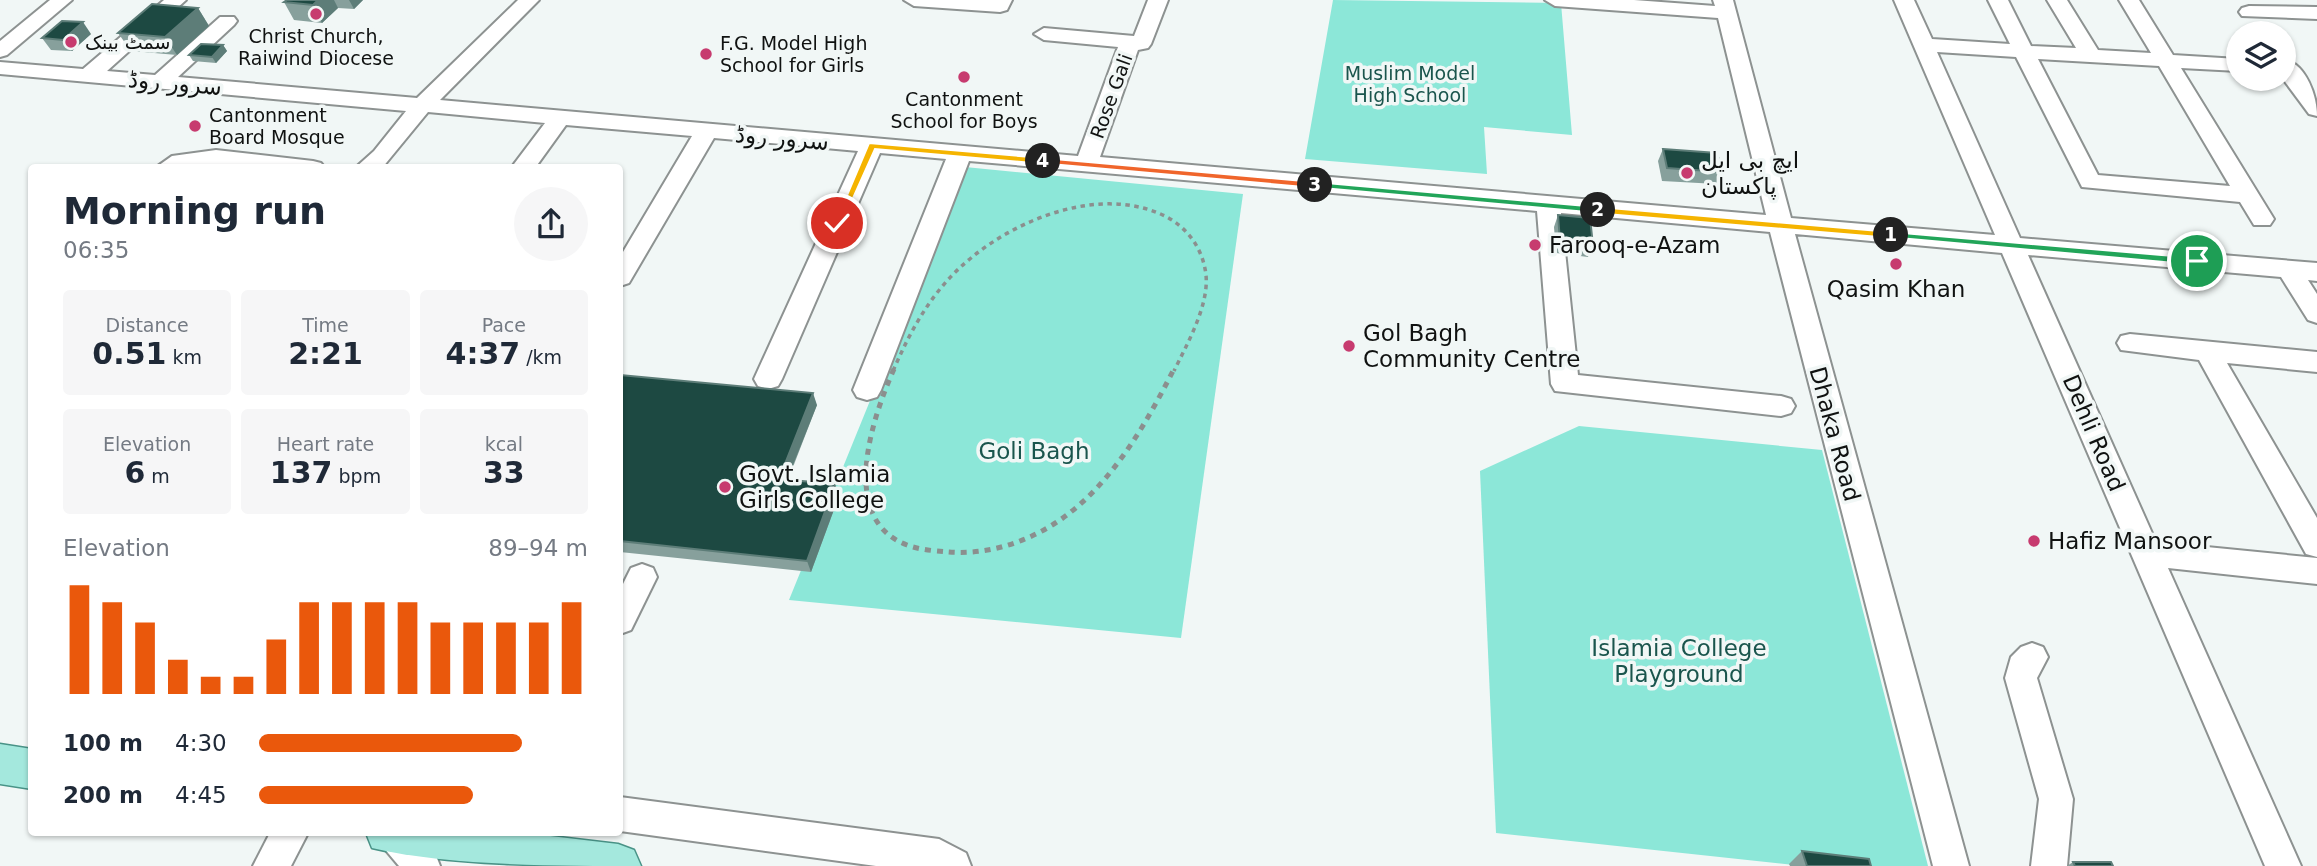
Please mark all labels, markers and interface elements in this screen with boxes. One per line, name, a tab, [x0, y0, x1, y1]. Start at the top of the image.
marker: Christ Church, Raiwind Diocese	[308, 6, 324, 22]
map controls	[2226, 21, 2296, 91]
button: layers	[2226, 21, 2296, 91]
place label: Christ Church, Raiwind Diocese	[238, 25, 394, 69]
place label: سمٹ بینک	[85, 31, 170, 53]
place label: F.G. Model High School for Girls	[720, 32, 867, 76]
marker: سمٹ بینک	[63, 34, 79, 50]
marker: F.G. Model High School for Girls	[698, 46, 714, 62]
street label: Rose Gali	[1086, 51, 1136, 141]
park label: Muslim Model High School	[1345, 62, 1475, 106]
street label: سرور روڈ	[127, 66, 223, 101]
marker: Cantonment School for Boys	[956, 69, 972, 85]
place label: Cantonment School for Boys	[890, 88, 1038, 132]
place label: Cantonment Board Mosque	[209, 104, 345, 148]
marker: Cantonment Board Mosque	[187, 118, 203, 134]
street label: سرور روڈ	[734, 121, 830, 156]
pin: 4	[1026, 144, 1060, 178]
place label: ایچ بی ایل پاکستان	[1701, 147, 1799, 200]
text: 4	[1036, 149, 1049, 171]
marker: ایچ بی ایل پاکستان	[1679, 165, 1695, 181]
pin: 3	[1298, 168, 1332, 202]
text: 3	[1308, 173, 1321, 195]
button: share	[514, 187, 588, 261]
text: Morning run	[63, 189, 326, 233]
pin: 2	[1580, 192, 1616, 228]
pin	[807, 193, 867, 253]
text: 2	[1591, 198, 1604, 220]
icon: check	[818, 204, 856, 242]
pin: 1	[1874, 218, 1909, 252]
text: 1	[1884, 223, 1897, 245]
pin	[2167, 231, 2227, 291]
place label: Farooq-e-Azam	[1549, 232, 1720, 258]
text: 06:35	[63, 237, 129, 263]
marker: Farooq-e-Azam	[1527, 237, 1543, 253]
icon: arrive	[2178, 242, 2216, 280]
marker: Qasim Khan	[1888, 256, 1904, 272]
place label: Qasim Khan	[1827, 276, 1965, 302]
text: Distance	[106, 314, 189, 336]
text: Time	[302, 314, 349, 336]
text: Pace	[482, 314, 526, 336]
place label: Gol Bagh Community Centre	[1363, 320, 1580, 372]
text: 0.51	[92, 336, 166, 371]
text: 2:21	[288, 336, 363, 371]
text: 4:37	[446, 336, 520, 371]
marker: Gol Bagh Community Centre	[1341, 338, 1357, 354]
text: km	[166, 346, 202, 368]
text: /km	[520, 346, 562, 368]
street label: Dhaka Road	[1805, 364, 1865, 504]
street label: Dehli Road	[2058, 371, 2130, 495]
text: Elevation	[103, 433, 191, 455]
text: Heart rate	[277, 433, 374, 455]
text: kcal	[485, 433, 523, 455]
park label: Goli Bagh	[978, 438, 1090, 464]
text: 6	[124, 455, 145, 490]
text: 137	[270, 455, 332, 490]
text: 33	[483, 455, 525, 490]
place label: Govt. Islamia Girls College	[739, 461, 890, 513]
text: m	[145, 465, 170, 487]
text: bpm	[332, 465, 381, 487]
marker: Govt. Islamia Girls College	[717, 479, 733, 495]
place label: Hafiz Mansoor	[2048, 528, 2212, 554]
marker: Hafiz Mansoor	[2026, 533, 2042, 549]
text: Elevation	[63, 535, 170, 561]
text: 89–94 m	[488, 535, 588, 561]
park label: Islamia College Playground	[1591, 635, 1767, 687]
text: 100 m	[63, 730, 143, 756]
text: 4:30	[175, 730, 227, 756]
text: 200 m	[63, 782, 143, 808]
text: 4:45	[175, 782, 227, 808]

